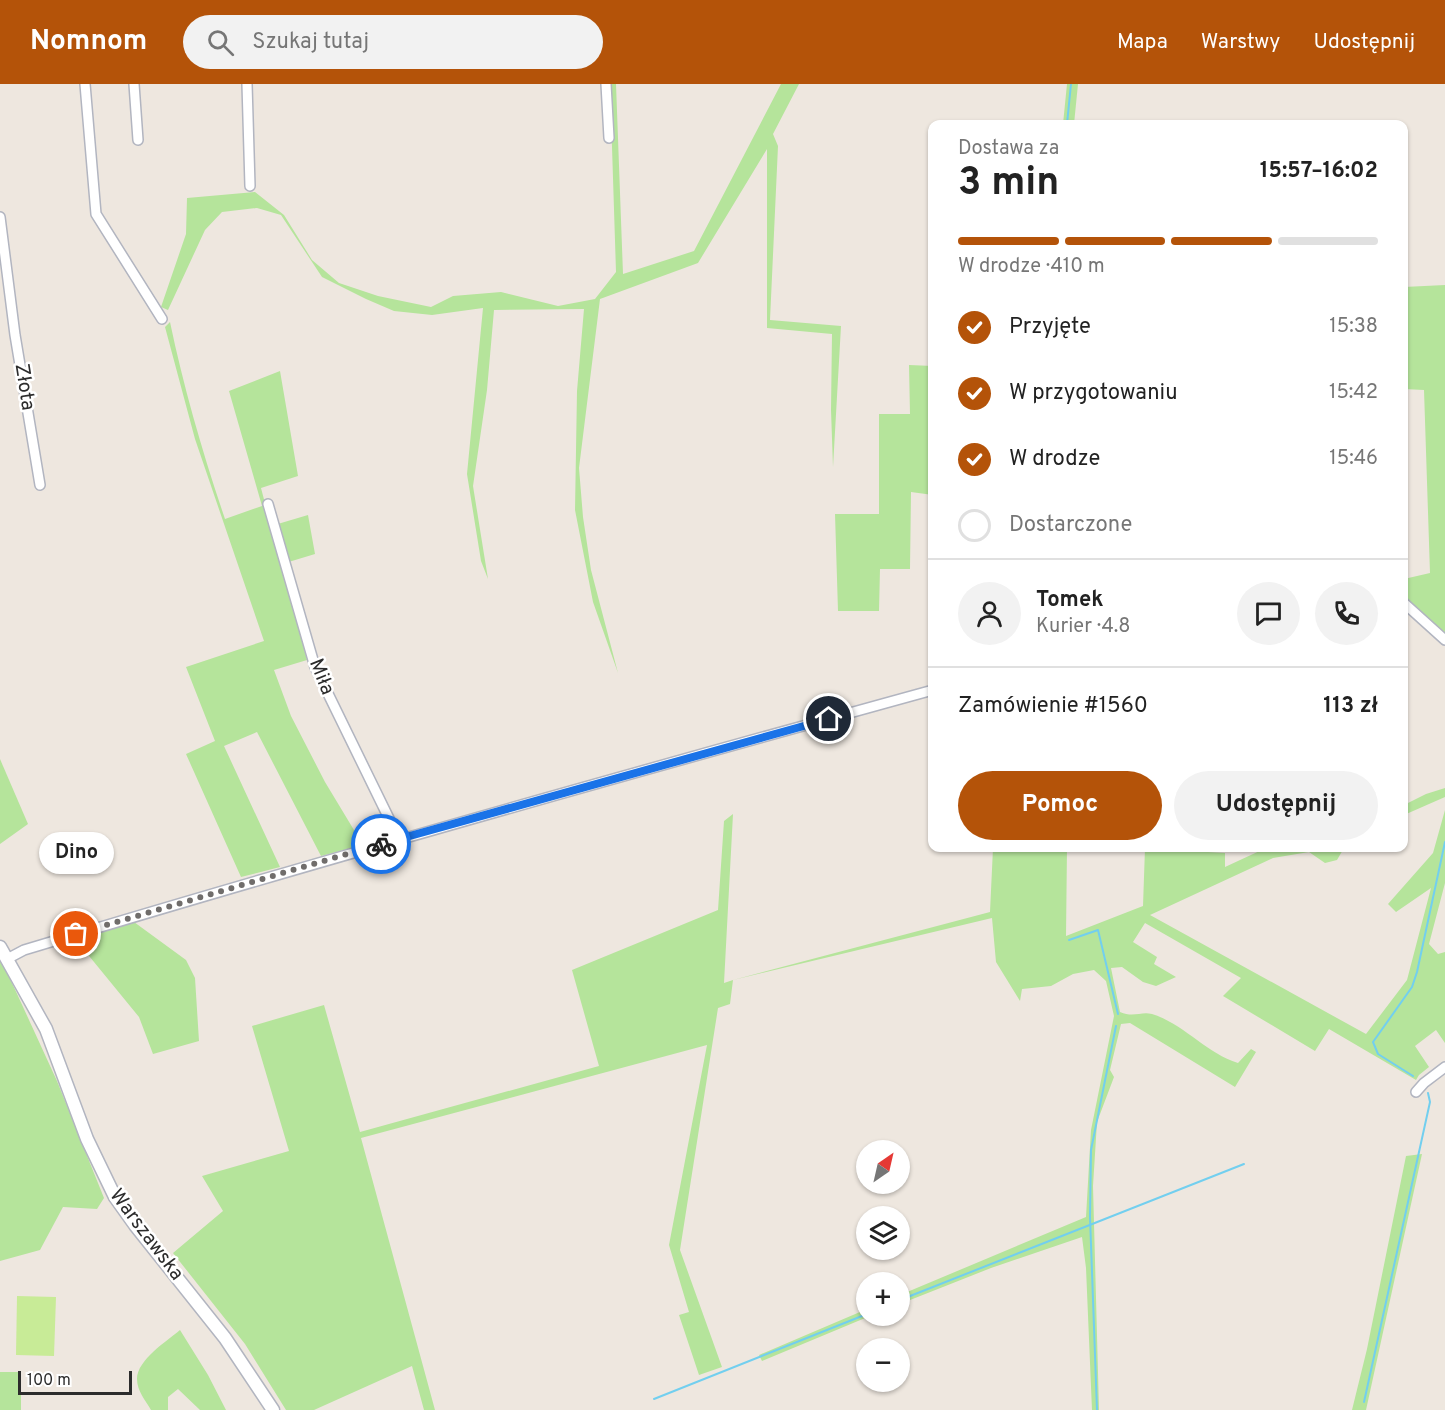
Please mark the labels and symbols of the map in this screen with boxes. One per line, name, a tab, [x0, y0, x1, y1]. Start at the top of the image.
street label: Złota	[7, 362, 41, 412]
street label: Miła	[302, 655, 340, 699]
pin	[803, 693, 854, 744]
courier	[351, 814, 411, 874]
callout: Dino	[38, 832, 113, 874]
pin	[50, 908, 101, 959]
north arrow	[856, 1140, 910, 1194]
street label: Warszawska	[103, 1184, 189, 1286]
scale bar	[18, 1368, 132, 1396]

